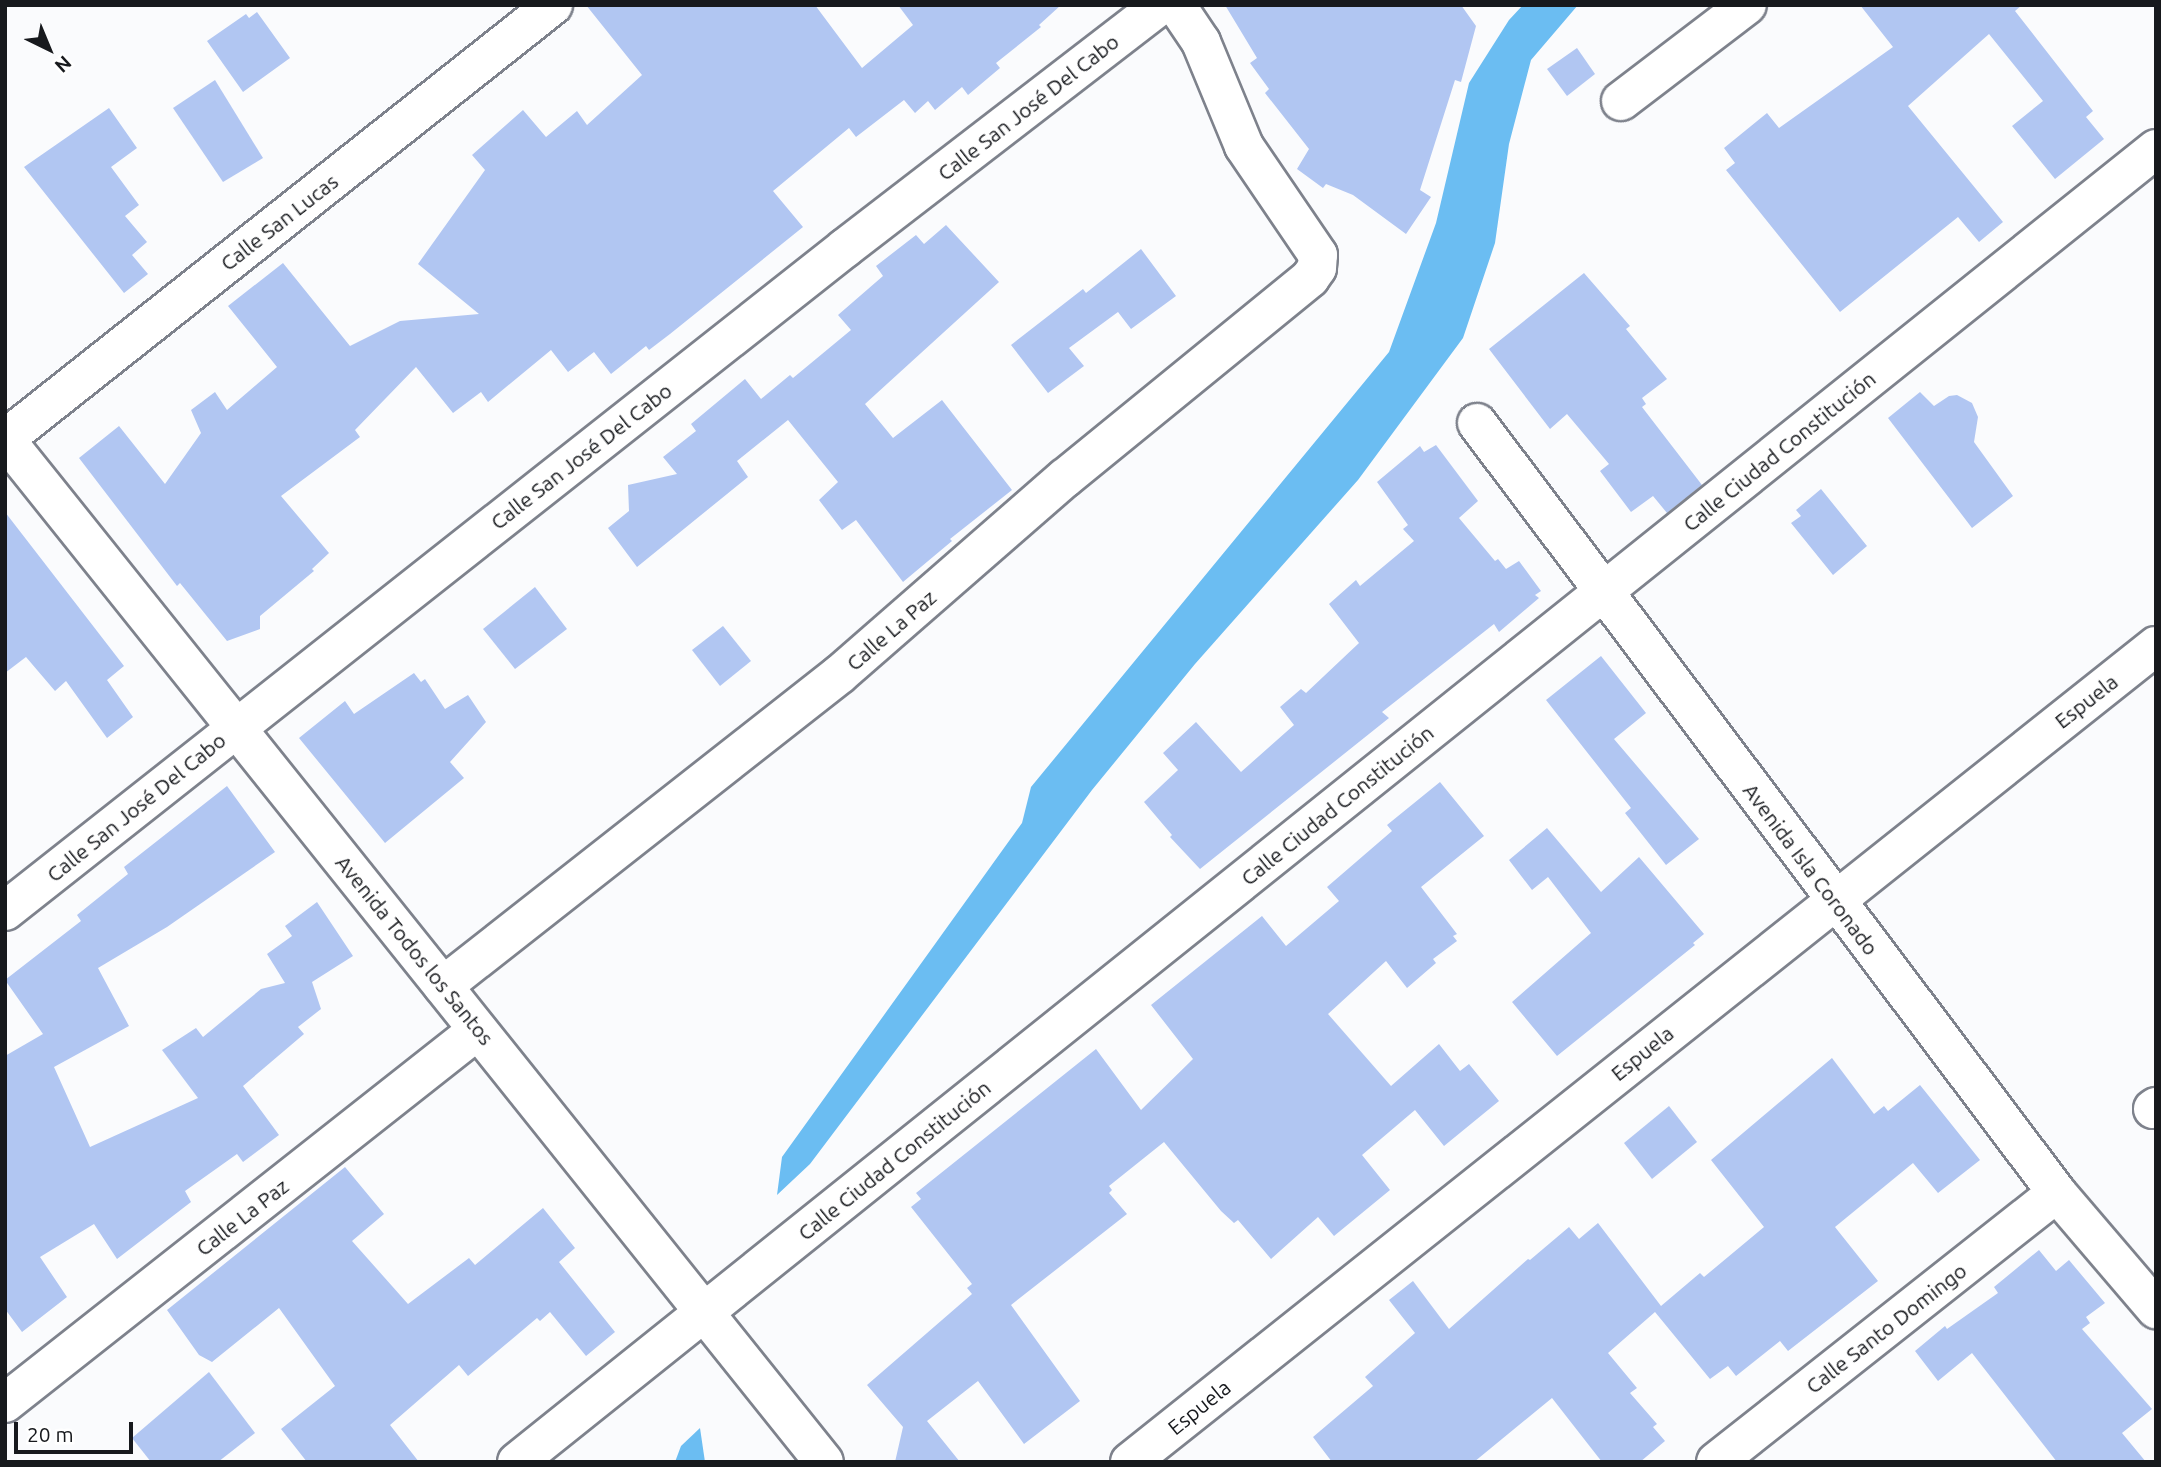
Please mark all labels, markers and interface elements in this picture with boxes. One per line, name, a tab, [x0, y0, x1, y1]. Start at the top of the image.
north arrow	[14, 14, 84, 84]
street label: Calle San José Del Cabo	[932, 28, 1124, 186]
text: N	[51, 51, 76, 77]
street label: Calle San Lucas	[215, 168, 343, 276]
street label: Calle Ciudad Constitución	[1678, 366, 1880, 536]
street label: Calle San José Del Cabo	[485, 377, 677, 535]
street label: Calle La Paz	[841, 584, 941, 676]
street label: Espuela	[2049, 669, 2123, 733]
street label: Calle Ciudad Constitución	[1236, 720, 1438, 890]
street label: Calle San José Del Cabo	[41, 727, 231, 887]
street label: Avenida Isla Coronado	[1738, 778, 1884, 960]
street label: Avenida Todos los Santos	[331, 850, 499, 1050]
street label: Espuela	[1606, 1020, 1678, 1086]
street label: Calle Ciudad Constitución	[793, 1075, 995, 1245]
street label: Calle La Paz	[191, 1173, 293, 1261]
street label: Calle Santo Domingo	[1801, 1257, 1971, 1399]
street label: Espuela	[1163, 1374, 1235, 1440]
scale bar	[18, 1408, 136, 1452]
text: 20 m	[27, 1422, 74, 1446]

